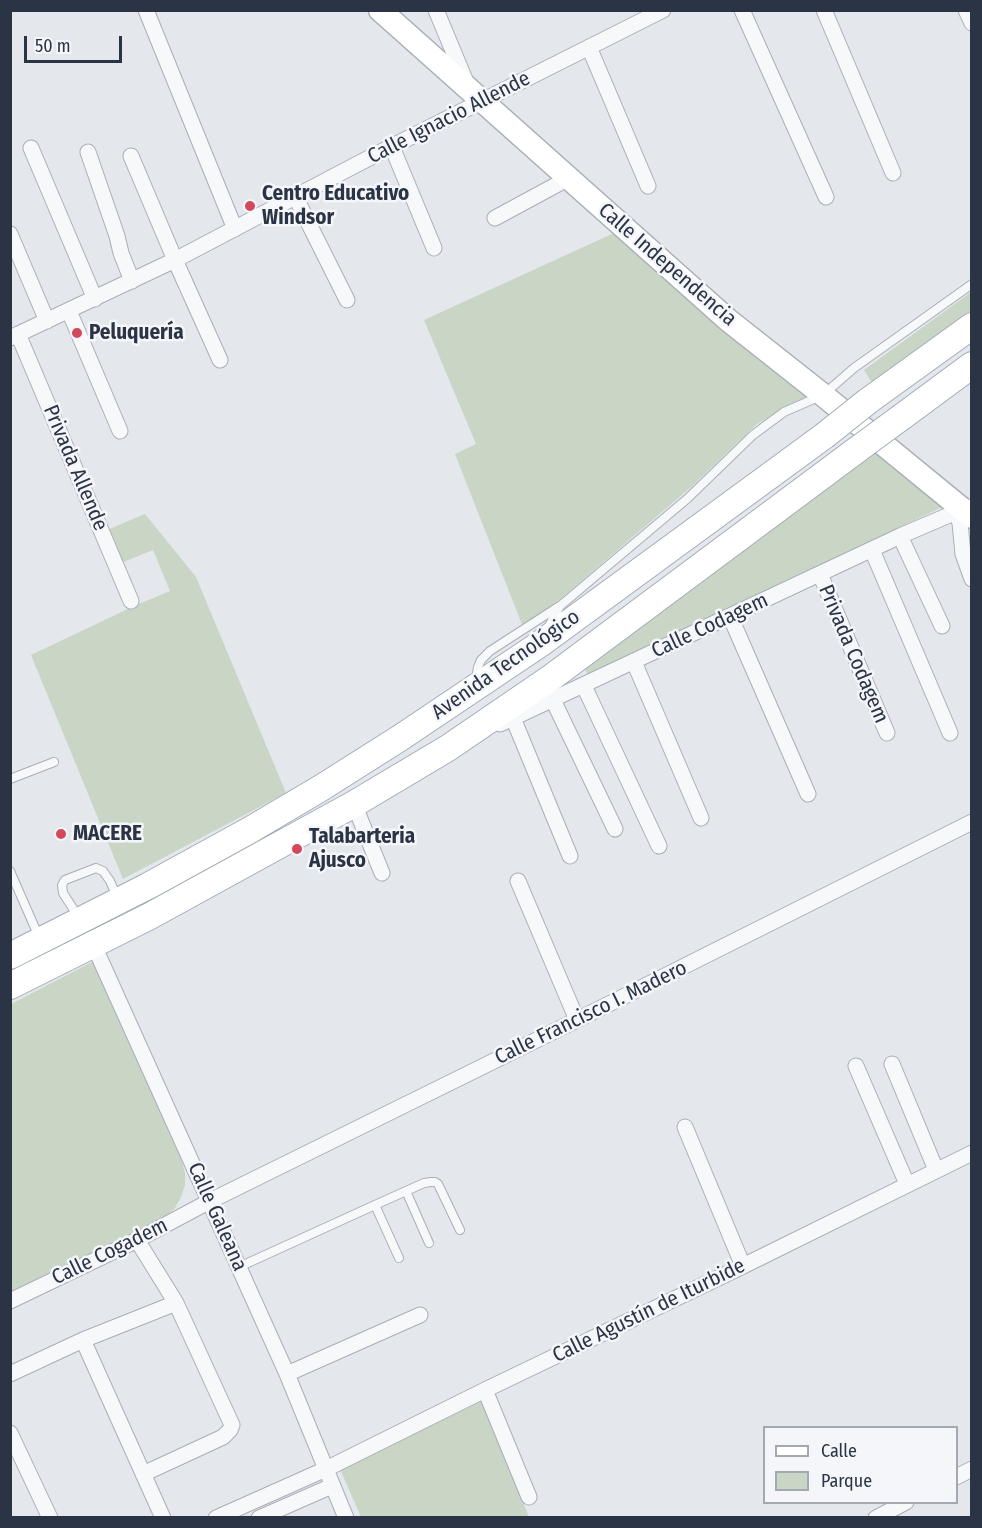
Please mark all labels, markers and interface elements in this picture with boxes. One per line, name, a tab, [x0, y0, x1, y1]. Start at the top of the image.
scale bar	[27, 24, 124, 62]
text: 50 m	[35, 35, 71, 57]
street label: Calle Ignacio Allende	[364, 66, 534, 170]
place label: Centro Educativo Windsor	[262, 181, 409, 231]
street label: Calle Independencia	[593, 198, 741, 332]
marker: Centro Educativo Windsor	[243, 199, 257, 213]
place label: Peluquería	[89, 320, 184, 346]
marker: Peluquería	[70, 326, 84, 340]
street label: Privada Allende	[37, 401, 113, 535]
street label: Privada Codagem	[813, 581, 893, 727]
street label: Calle Codagem	[648, 588, 772, 664]
street label: Avenida Tecnológico	[427, 605, 585, 725]
place label: MACERE	[73, 821, 142, 847]
place label: Talabarteria Ajusco	[309, 824, 415, 874]
marker: MACERE	[54, 827, 68, 841]
marker: Talabarteria Ajusco	[290, 842, 304, 856]
street label: Calle Francisco I. Madero	[491, 955, 691, 1071]
street label: Calle Galeana	[182, 1159, 252, 1275]
street label: Calle Cogadem	[48, 1213, 172, 1291]
street label: Calle Agustín de Iturbide	[549, 1253, 749, 1369]
legend	[763, 1426, 958, 1504]
text: Calle	[821, 1440, 857, 1462]
text: Parque	[821, 1470, 872, 1492]

